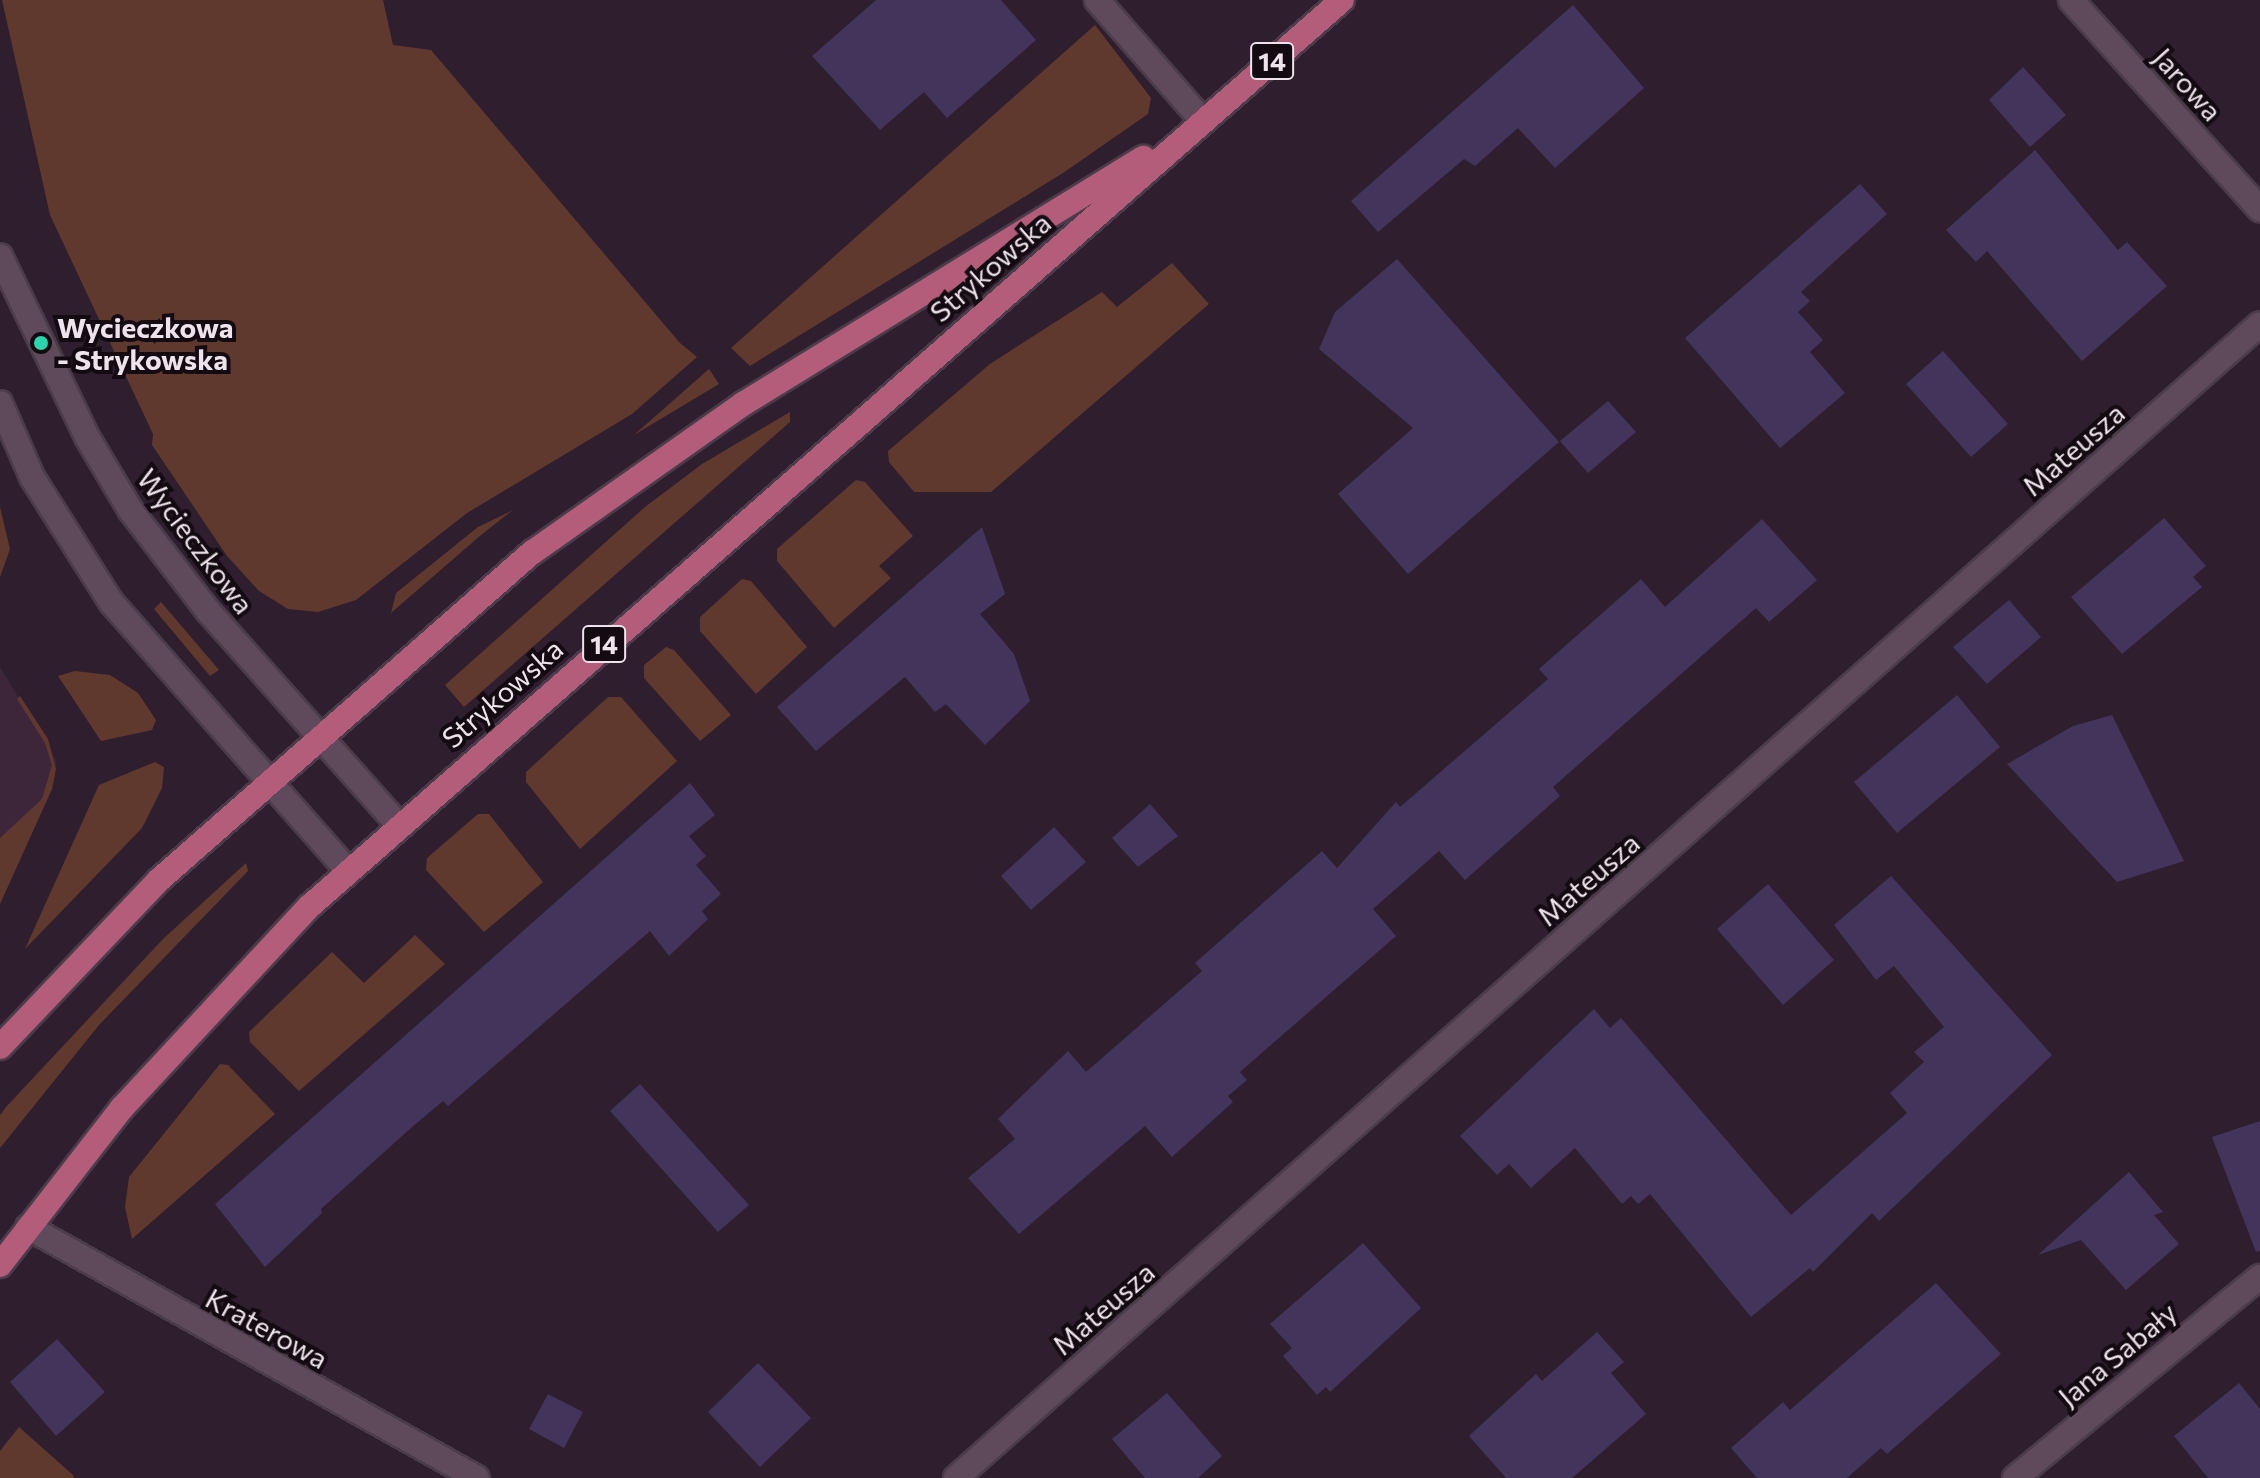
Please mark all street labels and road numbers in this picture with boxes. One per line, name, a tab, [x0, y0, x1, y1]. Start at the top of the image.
road number: 14	[1250, 39, 1294, 83]
street label: Jarowa	[2147, 41, 2229, 127]
street label: Strykowska	[923, 205, 1057, 329]
street label: Mateusza	[2015, 396, 2131, 502]
street label: Wycieczkowa	[131, 462, 261, 620]
road number: 14	[582, 622, 626, 666]
street label: Strykowska	[435, 631, 569, 755]
street label: Mateusza	[1530, 826, 1646, 932]
street label: Mateusza	[1045, 1255, 1161, 1361]
street label: Kraterowa	[200, 1281, 334, 1375]
street label: Jana Sabały	[2051, 1295, 2183, 1413]

